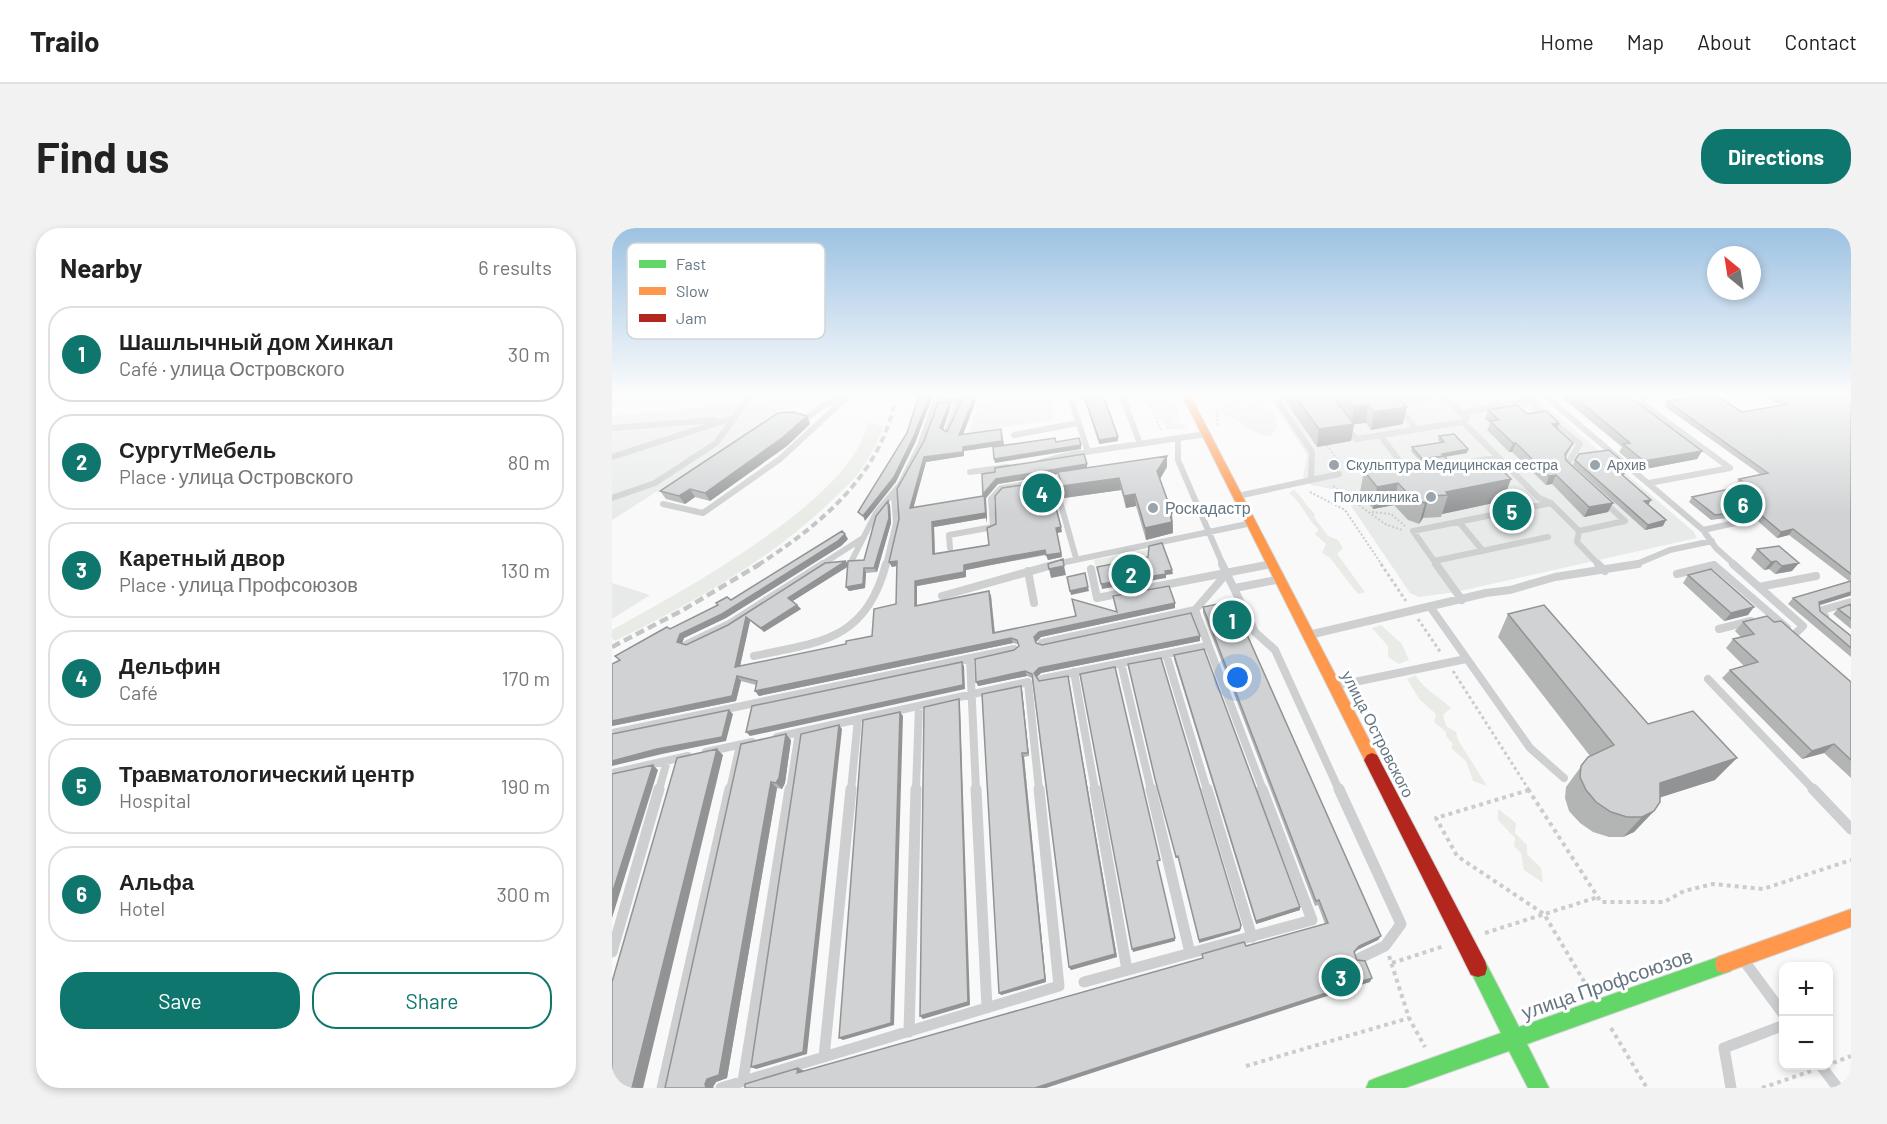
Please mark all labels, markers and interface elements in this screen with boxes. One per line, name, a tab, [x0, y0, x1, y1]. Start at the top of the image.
text: Trailo	[30, 24, 100, 58]
text: Home	[1540, 29, 1594, 54]
text: Map	[1627, 29, 1664, 54]
text: About	[1697, 29, 1752, 54]
text: Contact	[1785, 29, 1857, 54]
button: Directions	[1701, 129, 1851, 184]
text: Find us	[36, 131, 169, 181]
legend	[627, 243, 825, 339]
north arrow	[1707, 246, 1761, 300]
text: Nearby	[60, 252, 142, 283]
text: Fast	[676, 254, 706, 273]
text: 6 results	[478, 255, 552, 279]
text: Slow	[676, 281, 709, 300]
text: Jam	[676, 308, 707, 327]
text: Шашлычный дом Хинкал	[119, 328, 394, 354]
text: 1	[78, 342, 85, 366]
text: 30 m	[508, 342, 550, 366]
text: Café · улица Островского	[119, 356, 345, 380]
text: СургутМебель	[119, 436, 276, 462]
text: 2	[76, 450, 87, 474]
text: 80 m	[508, 450, 550, 474]
place label: Скульптура Медицинская сестра	[1346, 456, 1558, 473]
place label: Архив	[1607, 456, 1646, 473]
marker: Скульптура Медицинская сестра	[1327, 458, 1341, 472]
marker: Архив	[1588, 458, 1602, 472]
text: Place · улица Островского	[119, 464, 353, 488]
pin: 4	[1022, 470, 1062, 516]
pin: 6	[1724, 482, 1762, 526]
place label: Поликлиника	[1333, 488, 1419, 505]
pin: 5	[1492, 488, 1532, 534]
marker: Поликлиника	[1424, 490, 1438, 504]
place label: Роскадастр	[1165, 498, 1251, 517]
marker: Роскадастр	[1146, 501, 1160, 515]
text: Каретный двор	[119, 544, 285, 570]
pin: 2	[1112, 552, 1150, 596]
text: 3	[76, 558, 87, 582]
text: 130 m	[501, 558, 550, 582]
text: Place · улица Профсоюзов	[119, 572, 358, 596]
pin: 1	[1212, 598, 1252, 642]
text: Дельфин	[119, 652, 221, 678]
your location	[1223, 663, 1252, 692]
text: 4	[75, 666, 88, 690]
text: 170 m	[502, 666, 550, 690]
street label: улица Островского	[1338, 667, 1419, 800]
text: Café	[119, 680, 158, 704]
text: Травматологический центр	[119, 760, 415, 786]
text: 5	[76, 774, 87, 798]
text: 190 m	[501, 774, 550, 798]
text: Hospital	[119, 788, 191, 812]
text: Альфа	[119, 868, 194, 894]
text: 6	[76, 882, 87, 906]
text: 300 m	[497, 882, 550, 906]
text: Hotel	[119, 896, 165, 920]
street label: улица Профсоюзов	[1518, 943, 1695, 1024]
pin: 3	[1322, 954, 1360, 999]
map controls	[1779, 962, 1833, 1070]
button: +	[1779, 962, 1833, 1016]
button: Save	[60, 972, 300, 1029]
button: Share	[312, 972, 552, 1029]
button: −	[1779, 1016, 1833, 1070]

